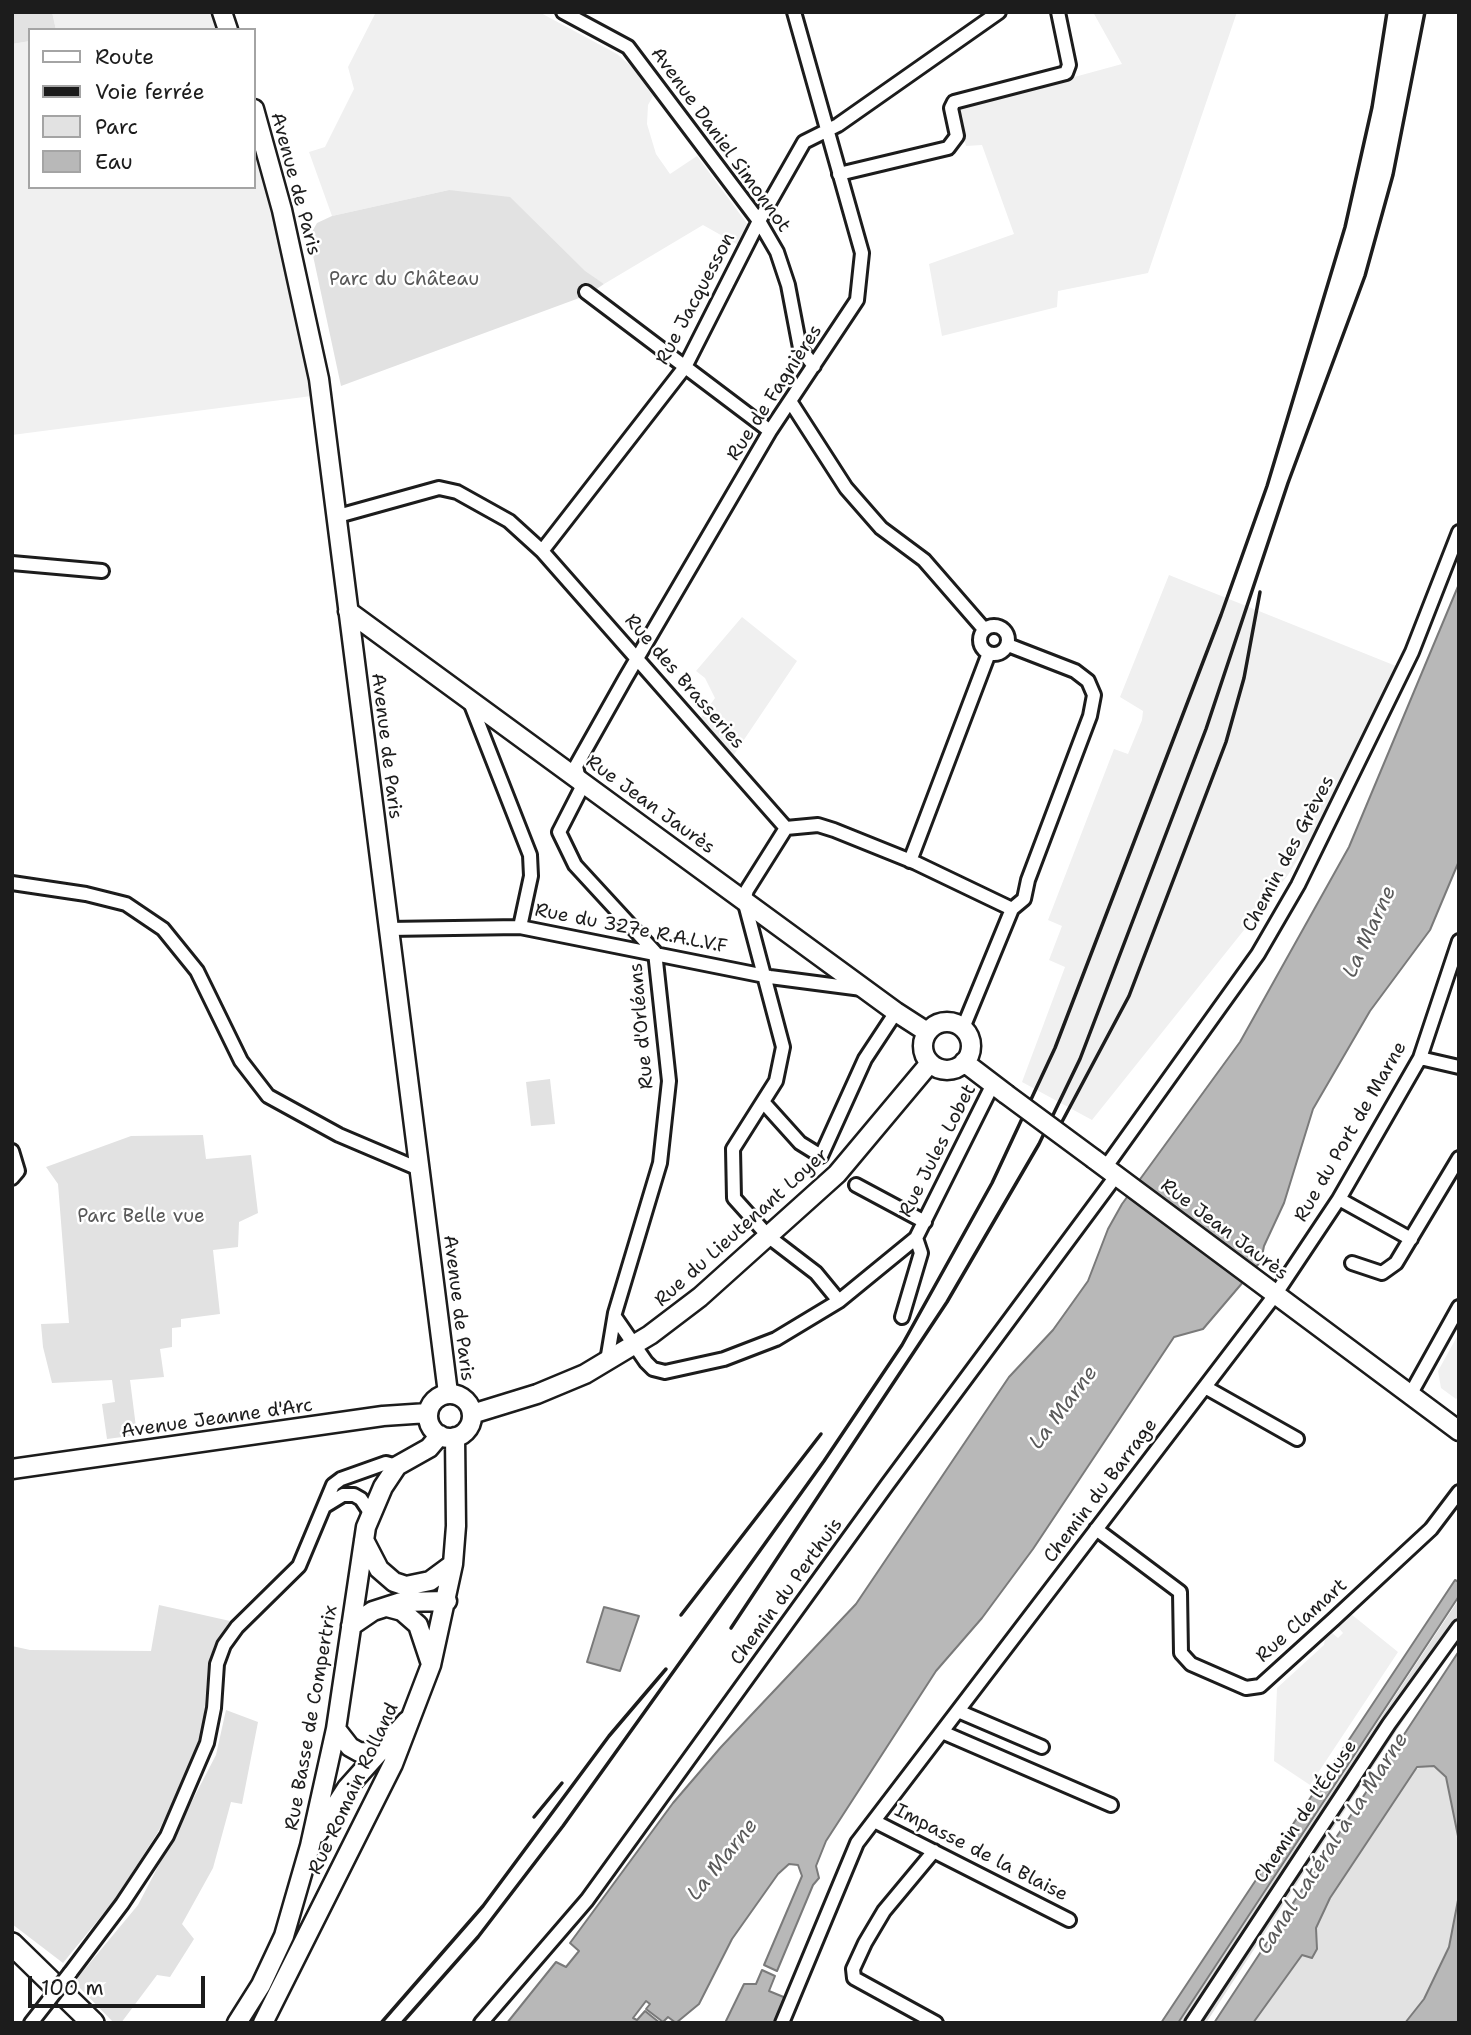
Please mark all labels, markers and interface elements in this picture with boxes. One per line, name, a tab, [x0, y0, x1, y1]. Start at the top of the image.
legend	[28, 28, 256, 189]
text: Route	[95, 43, 154, 71]
street label: Avenue Daniel Simonnot	[645, 43, 795, 237]
text: Voie ferrée	[95, 78, 205, 106]
street label: Avenue de Paris	[265, 110, 325, 258]
text: Parc	[95, 113, 138, 141]
text: Eau	[95, 148, 133, 176]
street label: Rue Jacquesson	[652, 229, 740, 369]
park label: Parc du Château	[329, 269, 479, 291]
street label: Rue de Fagnières	[723, 321, 827, 465]
street label: Rue des Brasseries	[619, 610, 749, 754]
street label: Avenue de Paris	[366, 672, 406, 820]
street label: Rue Jean Jaurès	[581, 751, 719, 859]
street label: Chemin des Grèves	[1238, 772, 1340, 936]
water label: La Marne	[1338, 882, 1402, 982]
street label: Rue du 327e R.A.L.V.F	[533, 899, 729, 959]
street label: Rue d'Orléans	[625, 962, 659, 1090]
street label: Rue du Port de Marne	[1290, 1038, 1412, 1226]
street label: Rue Jules Lobet	[895, 1081, 981, 1221]
street label: Rue du Lieutenant Loyer	[650, 1144, 834, 1312]
street label: Rue Jean Jaurès	[1156, 1175, 1292, 1285]
park label: Parc Belle vue	[77, 1206, 205, 1228]
street label: Avenue de Paris	[438, 1234, 478, 1382]
water label: La Marne	[1024, 1361, 1104, 1455]
street label: Avenue Jeanne d'Arc	[120, 1394, 314, 1444]
street label: Chemin du Barrage	[1039, 1414, 1163, 1568]
street label: Chemin du Perthuis	[726, 1514, 848, 1670]
street label: Rue Clamart	[1252, 1574, 1352, 1668]
street label: Rue Basse de Compertrix	[281, 1604, 343, 1832]
street label: Rue Romain Rolland	[304, 1700, 404, 1878]
water label: Canal Latéral à la Marne	[1252, 1728, 1414, 1960]
street label: Chemin de l'Écluse	[1250, 1736, 1362, 1888]
street label: Impasse de la Blaise	[891, 1799, 1071, 1907]
water label: La Marne	[682, 1814, 764, 1906]
scale bar	[32, 1962, 208, 2006]
text: 100 m	[41, 1974, 104, 2002]

